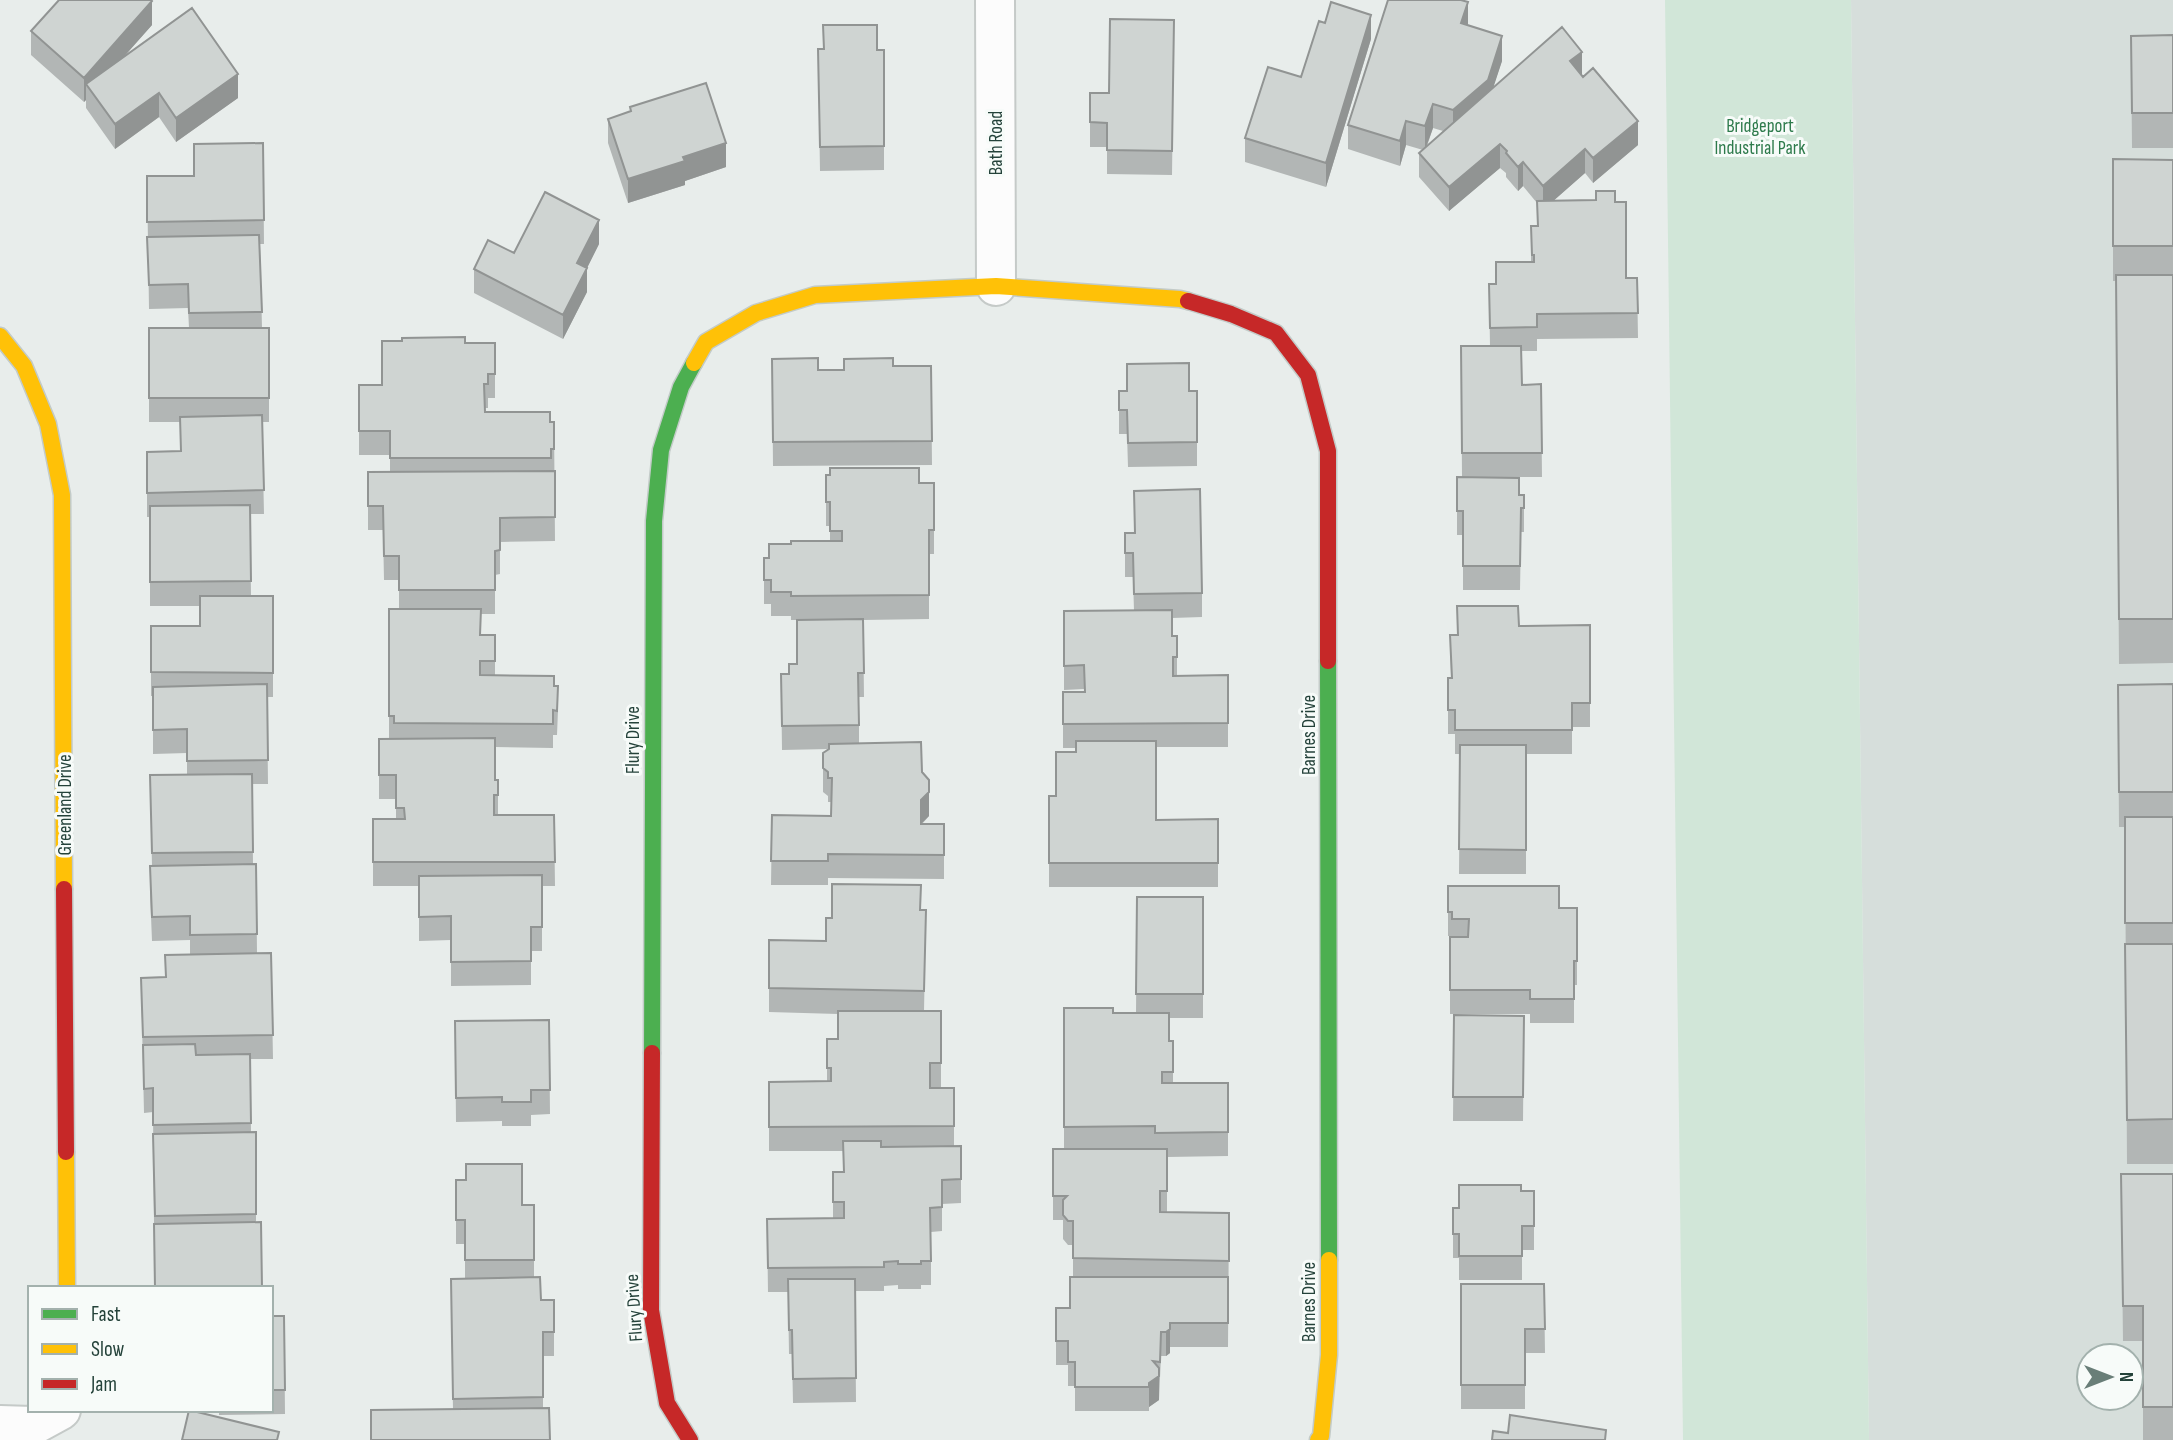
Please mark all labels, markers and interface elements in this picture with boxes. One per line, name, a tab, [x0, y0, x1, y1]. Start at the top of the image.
street label: Bath Road	[985, 111, 1008, 175]
park label: Bridgeport Industrial Park	[1714, 115, 1806, 160]
street label: Barnes Drive	[1298, 695, 1321, 775]
street label: Flury Drive	[622, 706, 645, 774]
street label: Greenland Drive	[54, 754, 77, 856]
street label: Barnes Drive	[1298, 1262, 1321, 1342]
street label: Flury Drive	[621, 1273, 648, 1343]
legend	[28, 1286, 273, 1412]
text: Fast	[91, 1302, 121, 1327]
text: Slow	[91, 1337, 125, 1362]
north arrow	[2075, 1342, 2145, 1412]
text: Jam	[90, 1372, 117, 1397]
text: N	[2114, 1372, 2137, 1382]

